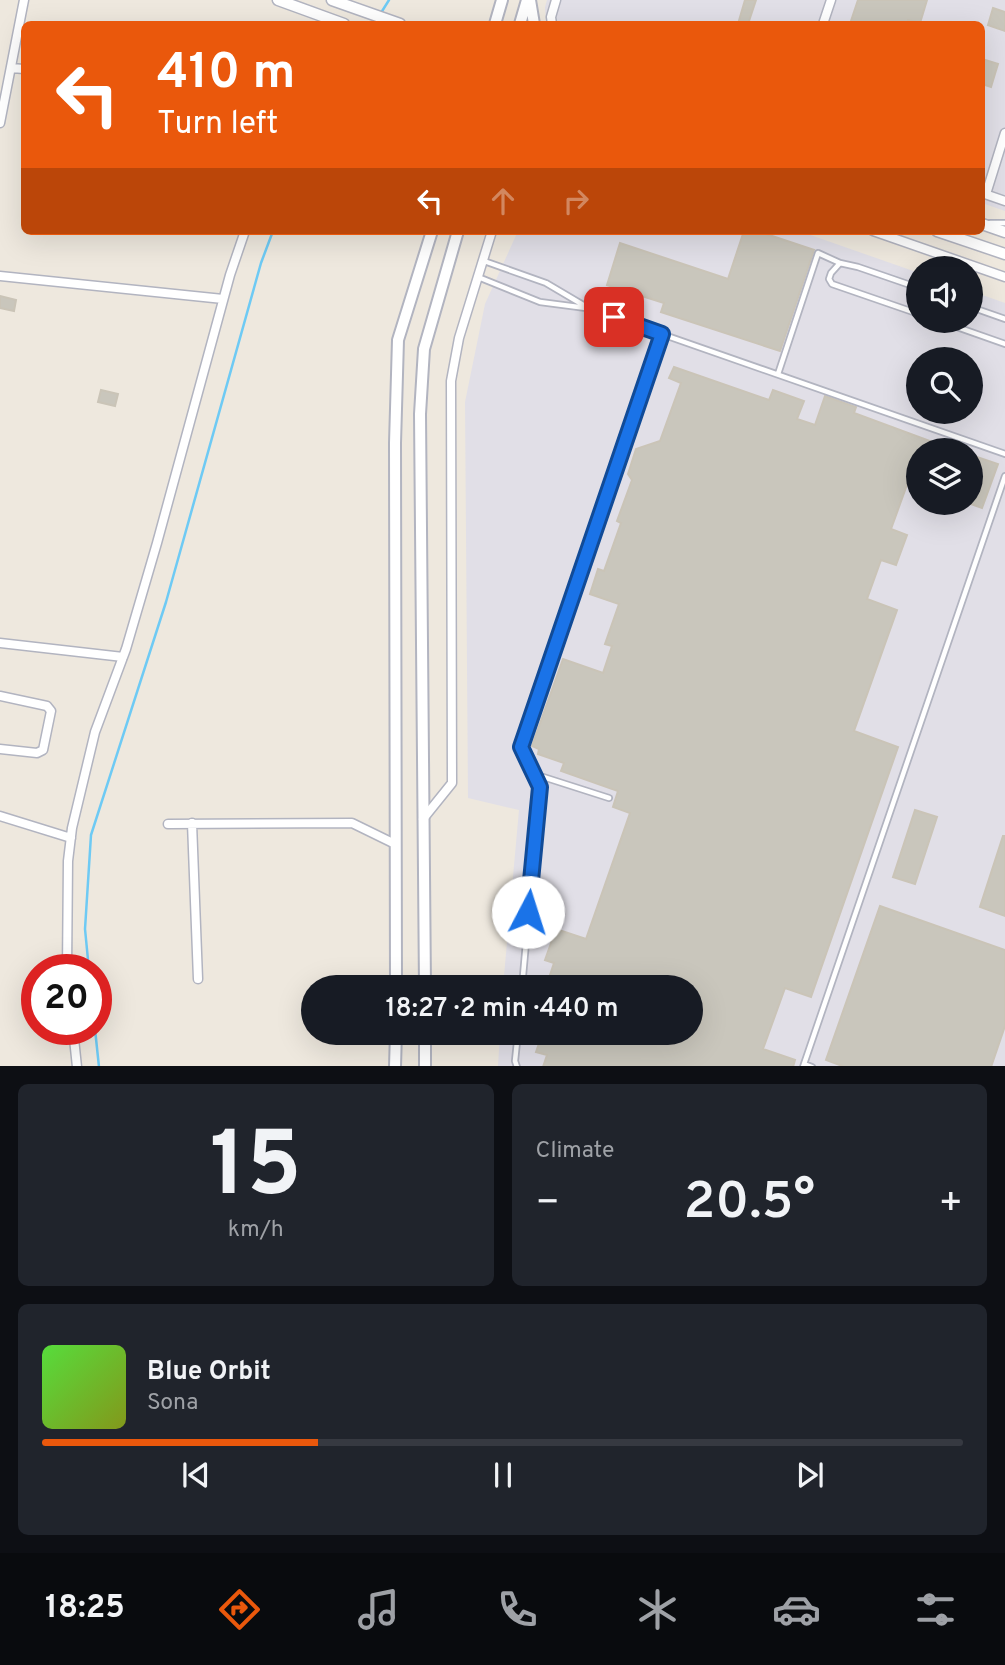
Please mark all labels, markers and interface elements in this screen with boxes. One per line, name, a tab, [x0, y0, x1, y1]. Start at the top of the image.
text: 410 m	[157, 44, 295, 106]
icon: left	[42, 49, 133, 140]
text: Turn left	[157, 105, 278, 145]
icon: left	[411, 182, 449, 220]
icon: ahead	[484, 182, 522, 220]
icon: right	[557, 182, 595, 220]
map controls	[906, 256, 983, 515]
button: sound	[906, 256, 983, 333]
pin	[584, 287, 644, 347]
icon: arrive	[595, 298, 633, 336]
button: search	[906, 347, 983, 424]
button: layers	[906, 438, 983, 515]
position arrow	[491, 875, 565, 949]
speed limit sign: 20	[21, 954, 112, 1045]
text: 18:27 · 2 min · 440 m	[385, 993, 619, 1026]
text: 15	[210, 1113, 302, 1228]
text: Climate	[536, 1137, 614, 1166]
text: 20.5°	[683, 1171, 815, 1237]
text: −	[536, 1180, 560, 1229]
text: +	[938, 1180, 963, 1229]
text: km/h	[228, 1216, 284, 1245]
text: Blue Orbit	[147, 1356, 271, 1389]
text: Sona	[147, 1389, 198, 1418]
icon: previous	[177, 1456, 215, 1494]
icon: pause	[484, 1456, 522, 1494]
icon: next	[791, 1456, 829, 1494]
icon: directions	[215, 1585, 264, 1634]
icon: music	[354, 1585, 403, 1634]
icon: phone	[493, 1585, 542, 1634]
icon: climate	[633, 1585, 682, 1634]
icon: car	[772, 1585, 821, 1634]
icon: filters	[911, 1585, 960, 1634]
text: 18:25	[45, 1589, 125, 1629]

